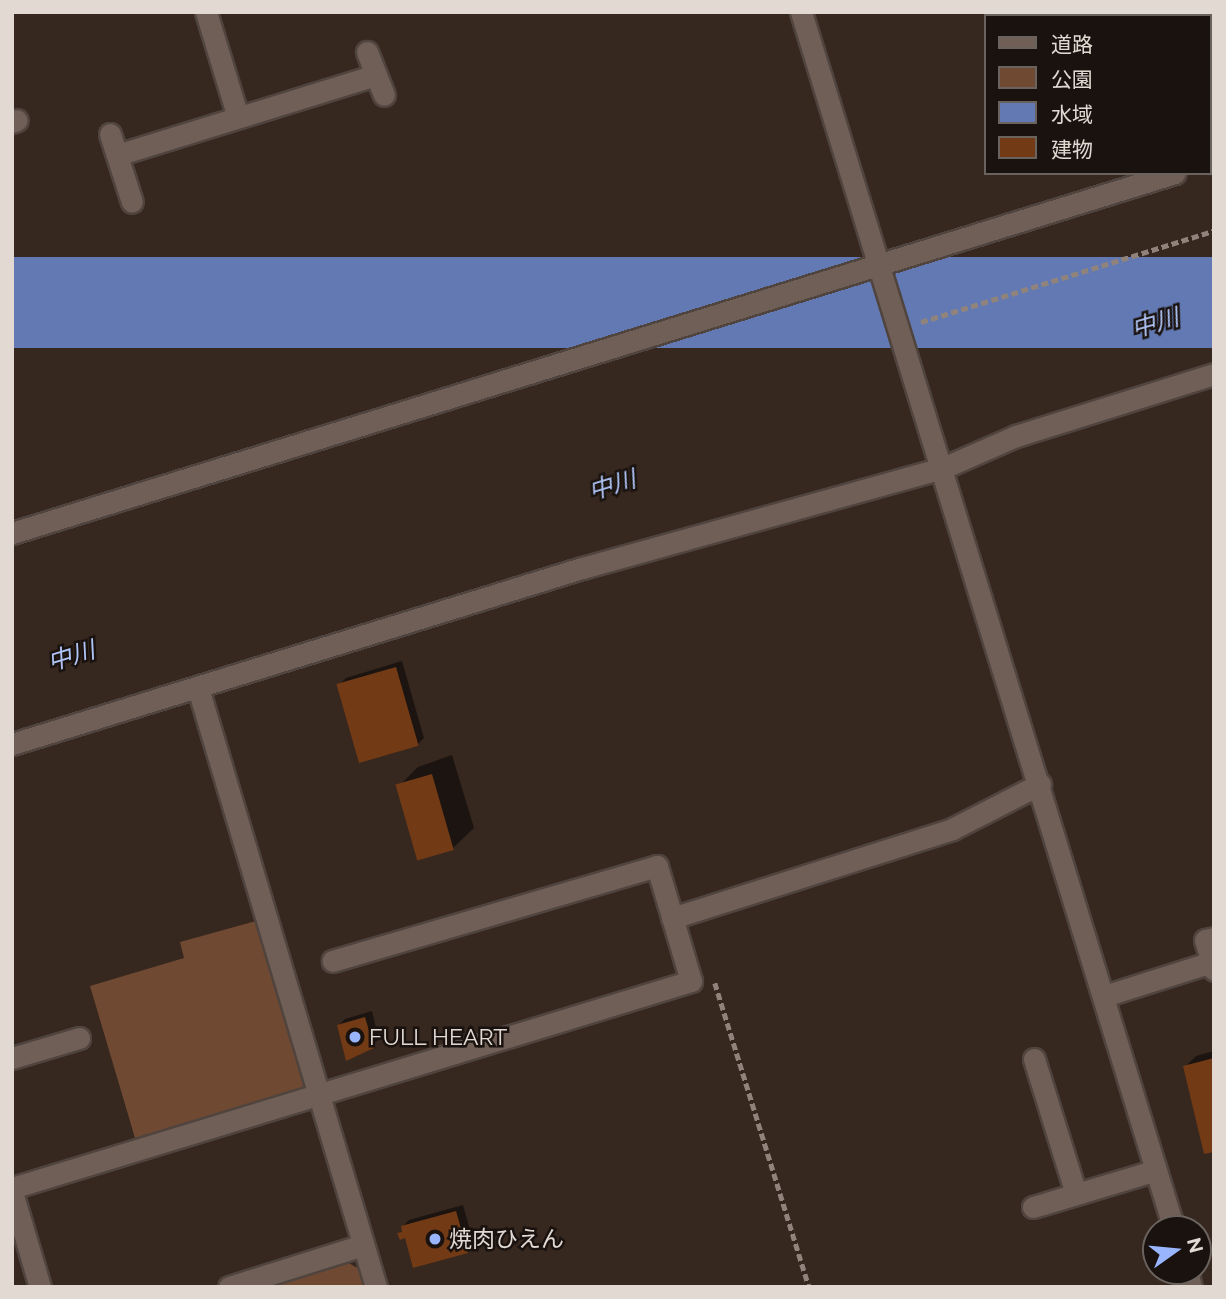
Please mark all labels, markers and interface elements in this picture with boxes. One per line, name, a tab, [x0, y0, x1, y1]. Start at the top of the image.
legend	[984, 14, 1212, 175]
text: 道路	[1051, 32, 1093, 57]
text: 公園	[1051, 67, 1093, 92]
text: 水域	[1051, 102, 1093, 127]
text: 建物	[1051, 137, 1093, 162]
water label: 中川	[1128, 303, 1182, 343]
water label: 中川	[585, 464, 639, 506]
water label: 中川	[44, 635, 98, 677]
place label: FULL HEART	[369, 1023, 508, 1051]
marker: FULL HEART	[347, 1029, 363, 1045]
north arrow	[1142, 1215, 1212, 1285]
place label: 焼肉ひえん	[449, 1225, 564, 1253]
marker: 焼肉ひえん	[427, 1231, 443, 1247]
text: N	[1183, 1235, 1208, 1255]

